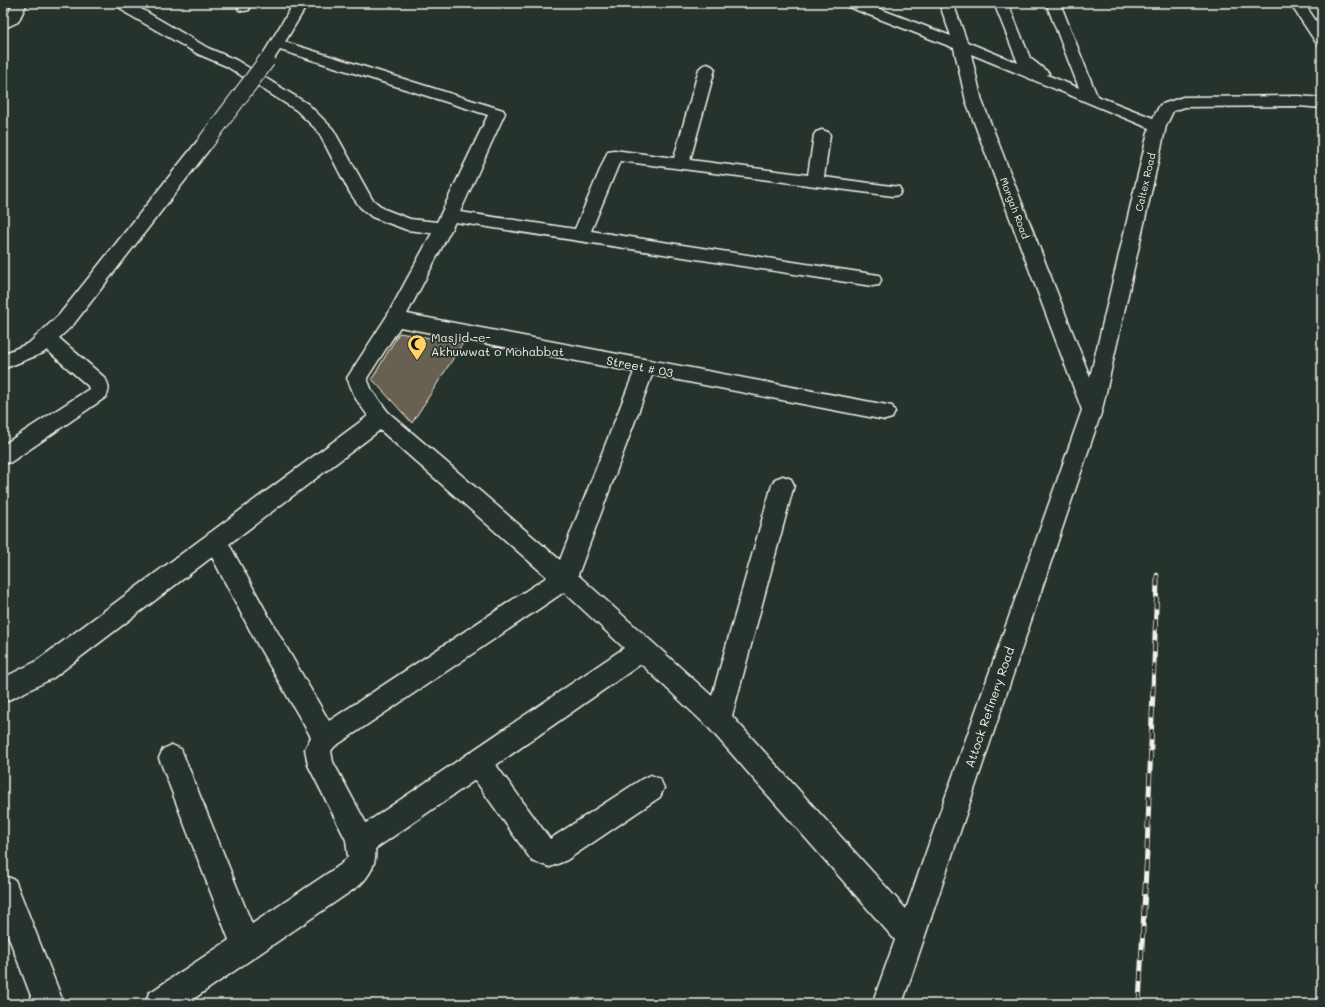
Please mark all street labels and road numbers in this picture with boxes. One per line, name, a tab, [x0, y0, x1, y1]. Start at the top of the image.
street label: Caltex Road	[1131, 151, 1159, 213]
street label: Morgah Road	[997, 175, 1033, 241]
street label: Street # 03	[605, 352, 675, 380]
street label: Attock Refinery Road	[961, 644, 1017, 770]

